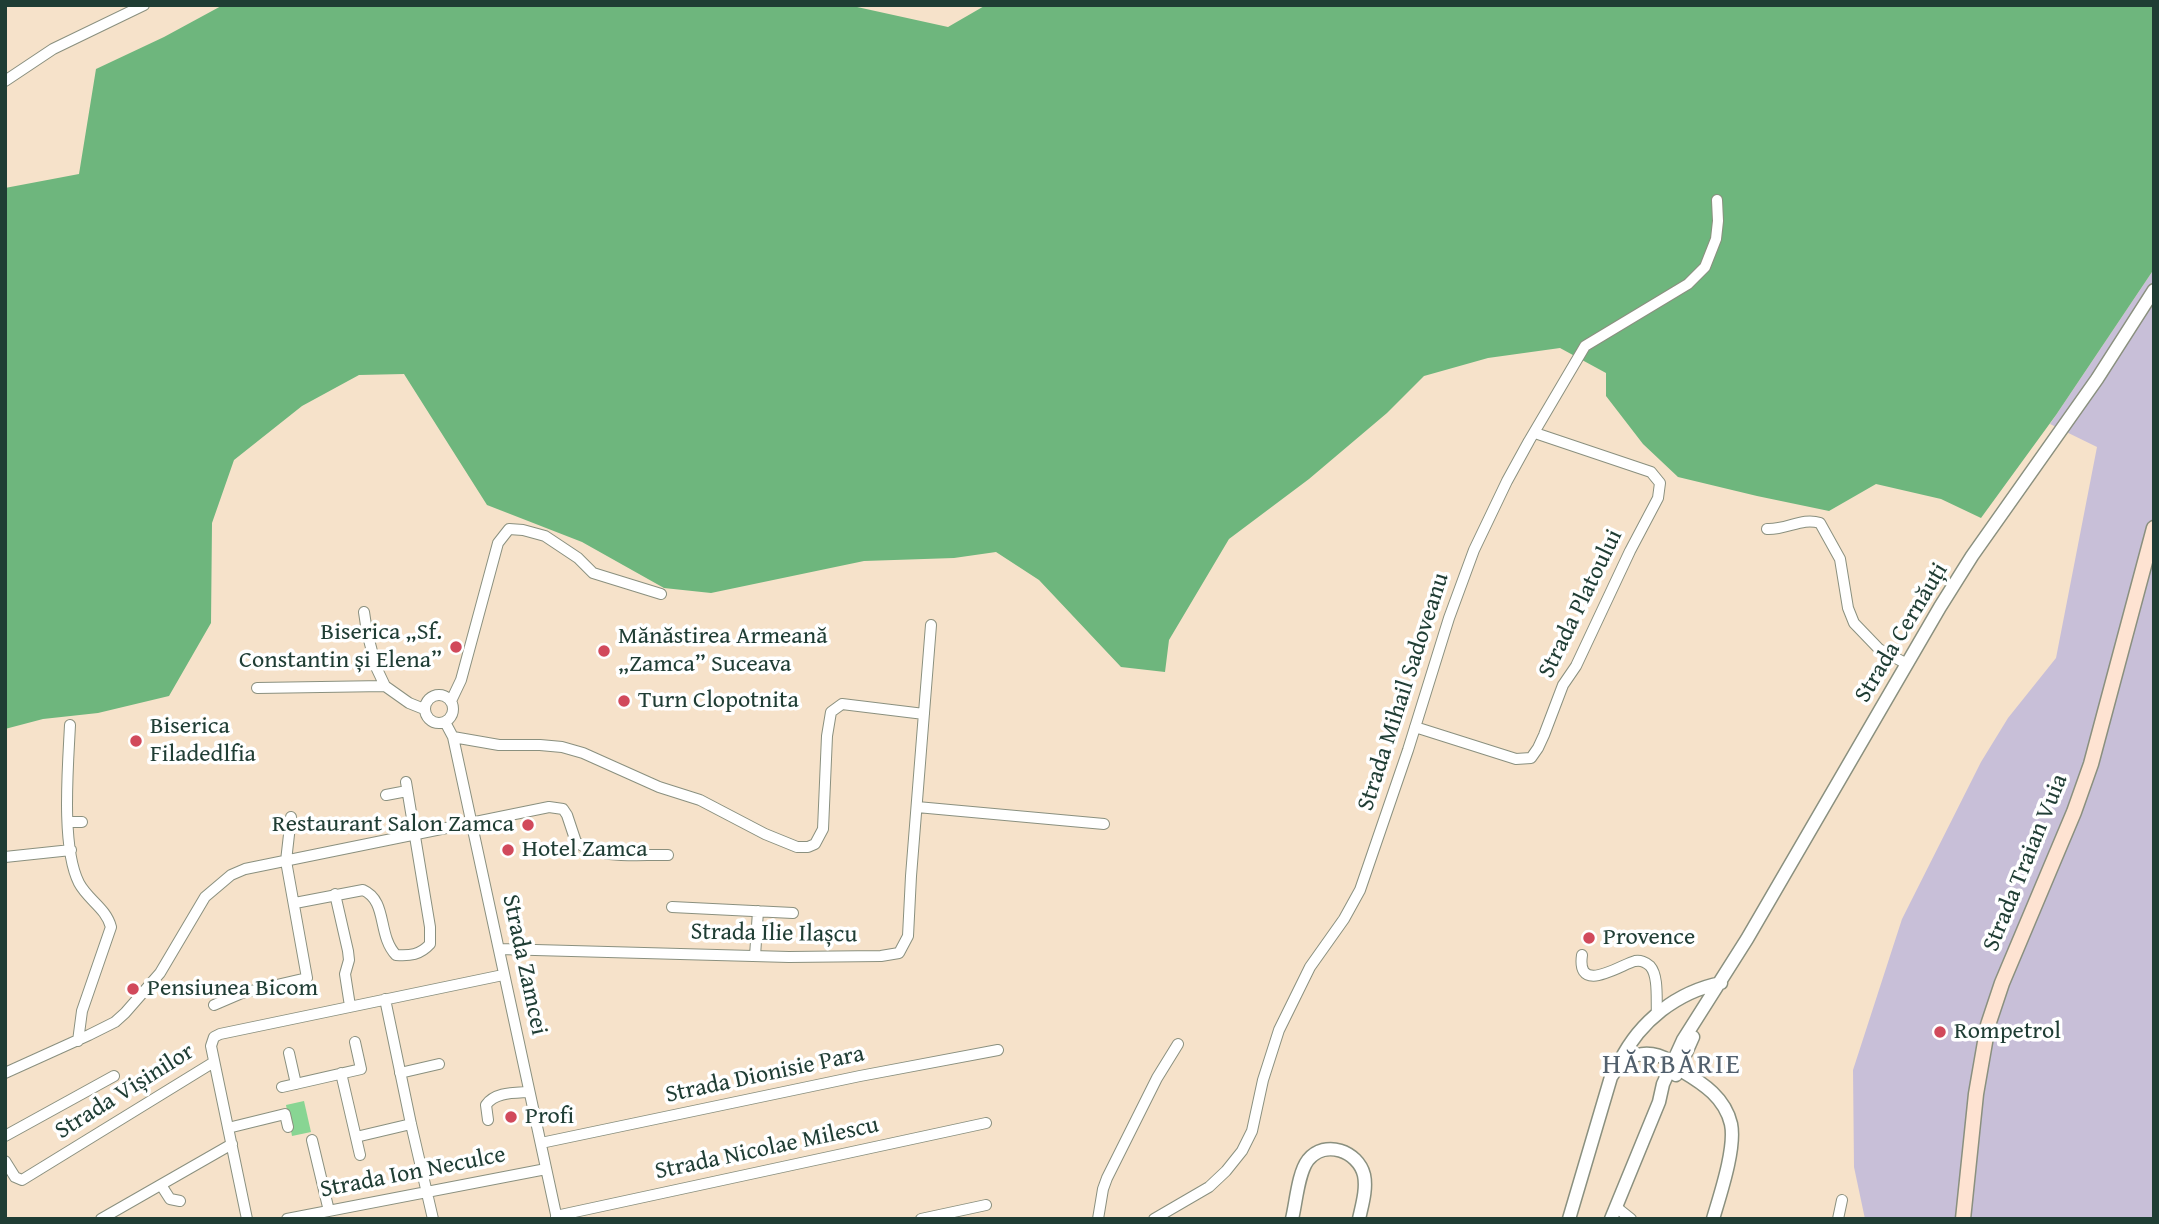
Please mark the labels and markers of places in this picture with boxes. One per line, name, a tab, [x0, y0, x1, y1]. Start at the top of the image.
place label: Biserica „Sf. Constantin și Elena”	[239, 619, 442, 675]
place label: Mănăstirea Armeană „Zamca” Suceava	[618, 623, 827, 679]
marker: Biserica „Sf. Constantin și Elena”	[448, 639, 464, 655]
marker: Mănăstirea Armeană „Zamca” Suceava	[596, 643, 612, 659]
place label: Turn Clopotnita	[638, 687, 799, 715]
marker: Turn Clopotnita	[616, 693, 632, 709]
place label: Biserica Filadedlfia	[150, 713, 256, 769]
marker: Biserica Filadedlfia	[128, 733, 144, 749]
place label: Restaurant Salon Zamca	[272, 811, 514, 839]
marker: Restaurant Salon Zamca	[520, 817, 536, 833]
place label: Hotel Zamca	[522, 836, 648, 864]
marker: Hotel Zamca	[500, 842, 516, 858]
place label: Provence	[1603, 924, 1695, 952]
marker: Provence	[1581, 930, 1597, 946]
place label: Pensiunea Bicom	[147, 975, 318, 1003]
marker: Pensiunea Bicom	[125, 981, 141, 997]
place label: Rompetrol	[1954, 1018, 2061, 1046]
marker: Rompetrol	[1932, 1024, 1948, 1040]
place label: Profi	[525, 1103, 574, 1131]
marker: Profi	[503, 1109, 519, 1125]

